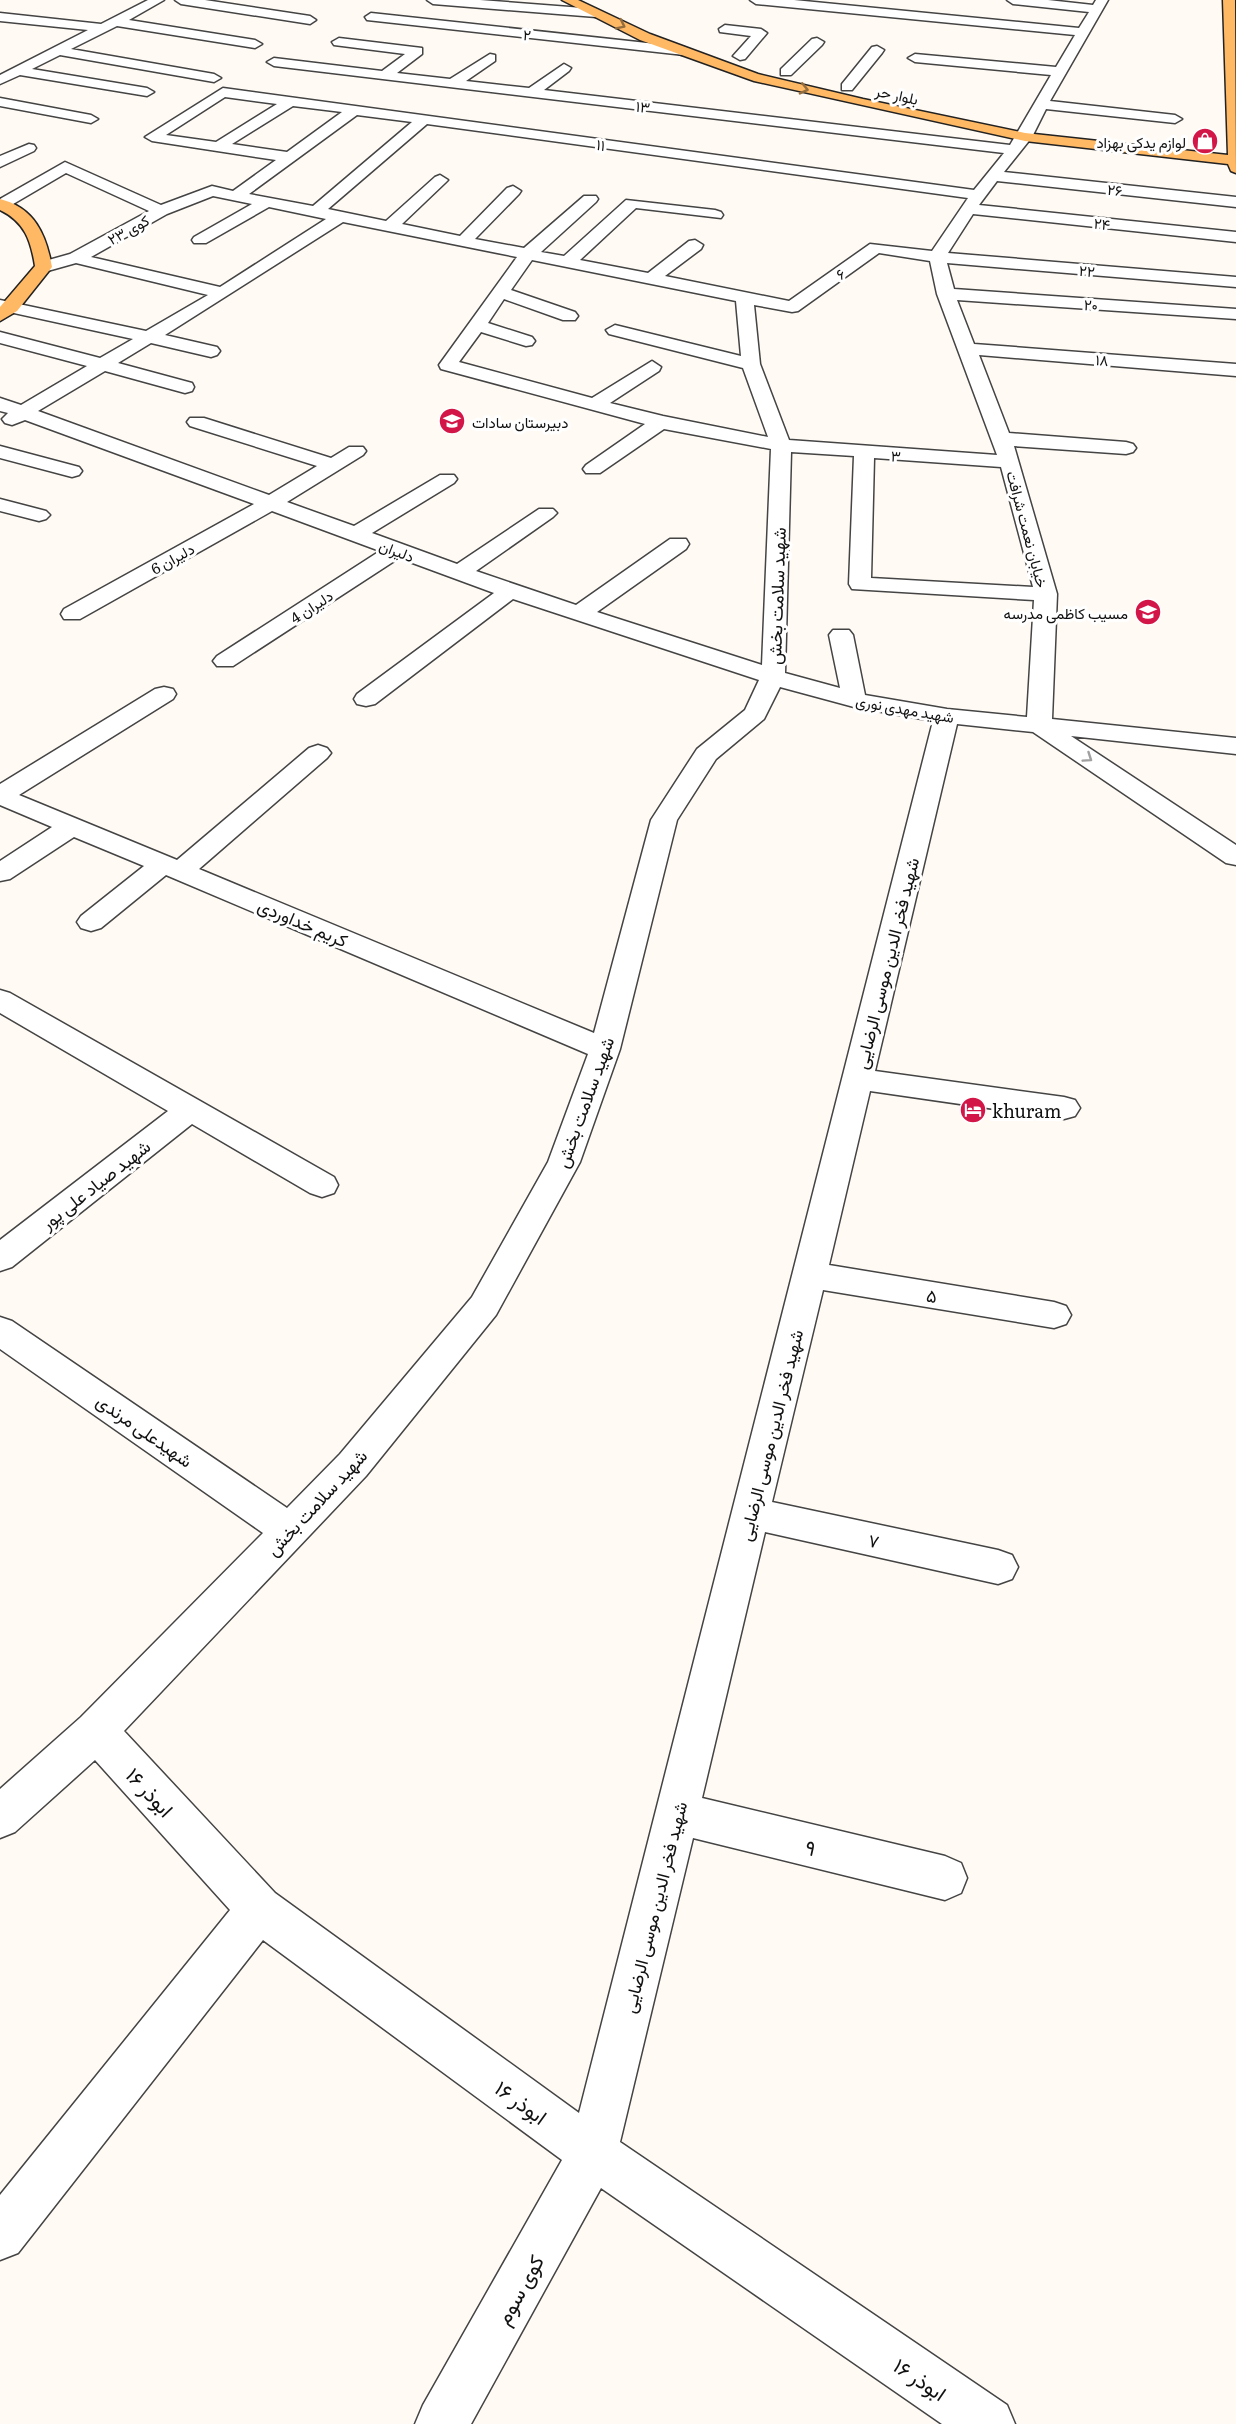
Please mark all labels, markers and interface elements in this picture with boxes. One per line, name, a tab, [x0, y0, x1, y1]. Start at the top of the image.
one-way arrow	[614, 18, 625, 30]
street label: ۲	[522, 22, 532, 46]
street label: بلوار حر	[872, 78, 921, 110]
one-way arrow	[799, 82, 809, 95]
street label: ۱۳	[635, 94, 652, 118]
shop icon: لوازم یدکی بهزاد	[1190, 126, 1220, 156]
place label: لوازم یدکی بهزاد	[1096, 130, 1186, 153]
street label: ۱۱	[595, 132, 607, 156]
street label: ۲۶	[1106, 177, 1124, 201]
street label: کوی ۲۳	[103, 208, 153, 250]
street label: ۲۴	[1093, 211, 1112, 235]
street label: ۲۲	[1078, 258, 1096, 282]
street label: ۶	[830, 261, 850, 285]
street label: ۲۰	[1083, 292, 1099, 316]
street label: ۱۸	[1094, 347, 1110, 371]
school or university icon: دبیرستان سادات	[437, 406, 467, 436]
place label: دبیرستان سادات	[472, 410, 568, 433]
street label: ۳	[890, 443, 902, 467]
street label: خیابان نعمت شرافت	[1001, 468, 1055, 590]
street label: شهید سلامت بخش	[760, 527, 792, 665]
street label: دلیران	[376, 533, 418, 567]
street label: دلیران 6	[146, 537, 198, 579]
street label: دلیران 4	[285, 584, 337, 628]
school or university icon: مسیب کاظمی مدرسه	[1133, 597, 1163, 627]
place label: مسیب کاظمی مدرسه	[1004, 601, 1128, 624]
street label: شهید مهدی نوری	[854, 688, 956, 728]
one-way arrow	[1082, 751, 1092, 763]
street label: شهید فخر الدین موسی الرضایی	[847, 854, 925, 1072]
street label: کریم خداوردی	[254, 891, 352, 953]
street label: شهید سلامت بخش	[548, 1033, 620, 1171]
hotel icon: khuram	[958, 1095, 988, 1125]
place label: khuram	[992, 1097, 1061, 1124]
street label: شهید صیاد علی پور	[34, 1133, 156, 1236]
street label: ۵	[925, 1281, 939, 1309]
street label: شهید فخر الدین موسی الرضایی	[731, 1326, 809, 1544]
street label: شهیدعلی مرندی	[91, 1387, 199, 1473]
street label: شهید سلامت بخش	[259, 1442, 373, 1562]
street label: ۷	[866, 1526, 882, 1554]
street label: ۱۶ ابوذر	[120, 1759, 182, 1823]
street label: شهید فخر الدین موسی الرضایی	[615, 1798, 693, 2016]
street label: ۹	[802, 1830, 820, 1862]
street label: ۱۶ ابوذر	[489, 2071, 555, 2131]
street label: کوی سوم	[486, 2248, 551, 2330]
street label: ۱۶ ابوذر	[888, 2349, 954, 2407]

